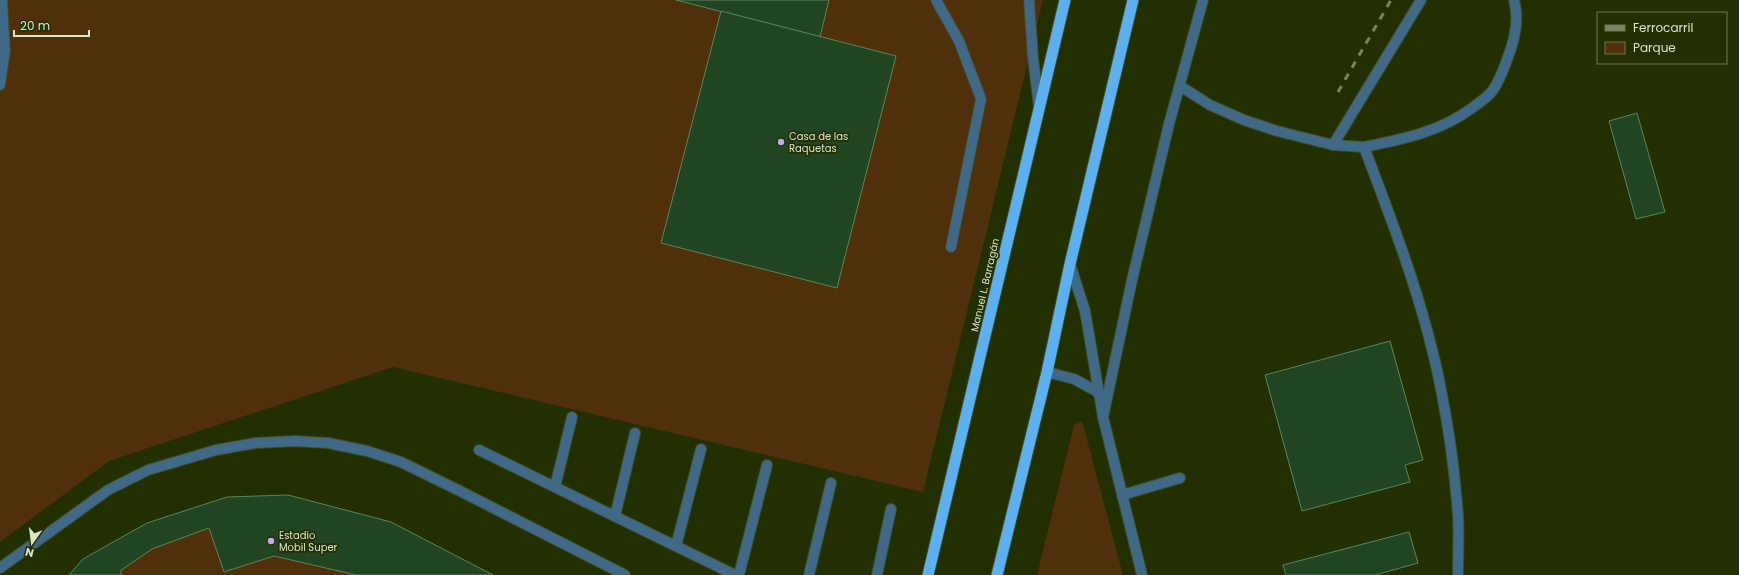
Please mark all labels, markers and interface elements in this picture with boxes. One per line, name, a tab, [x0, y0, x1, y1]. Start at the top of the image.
scale bar	[14, 12, 89, 38]
legend	[1597, 12, 1727, 64]
text: 20 m	[20, 17, 50, 34]
text: Ferrocarril	[1633, 19, 1693, 36]
text: Parque	[1633, 39, 1676, 56]
place label: Casa de las Raquetas	[789, 129, 848, 156]
marker: Casa de las Raquetas	[776, 137, 786, 147]
street label: Manuel L. Barragán	[967, 237, 1003, 333]
north arrow	[12, 523, 52, 563]
place label: Estadio Mobil Super	[279, 528, 338, 555]
marker: Estadio Mobil Super	[266, 536, 276, 546]
text: N	[24, 544, 36, 561]

